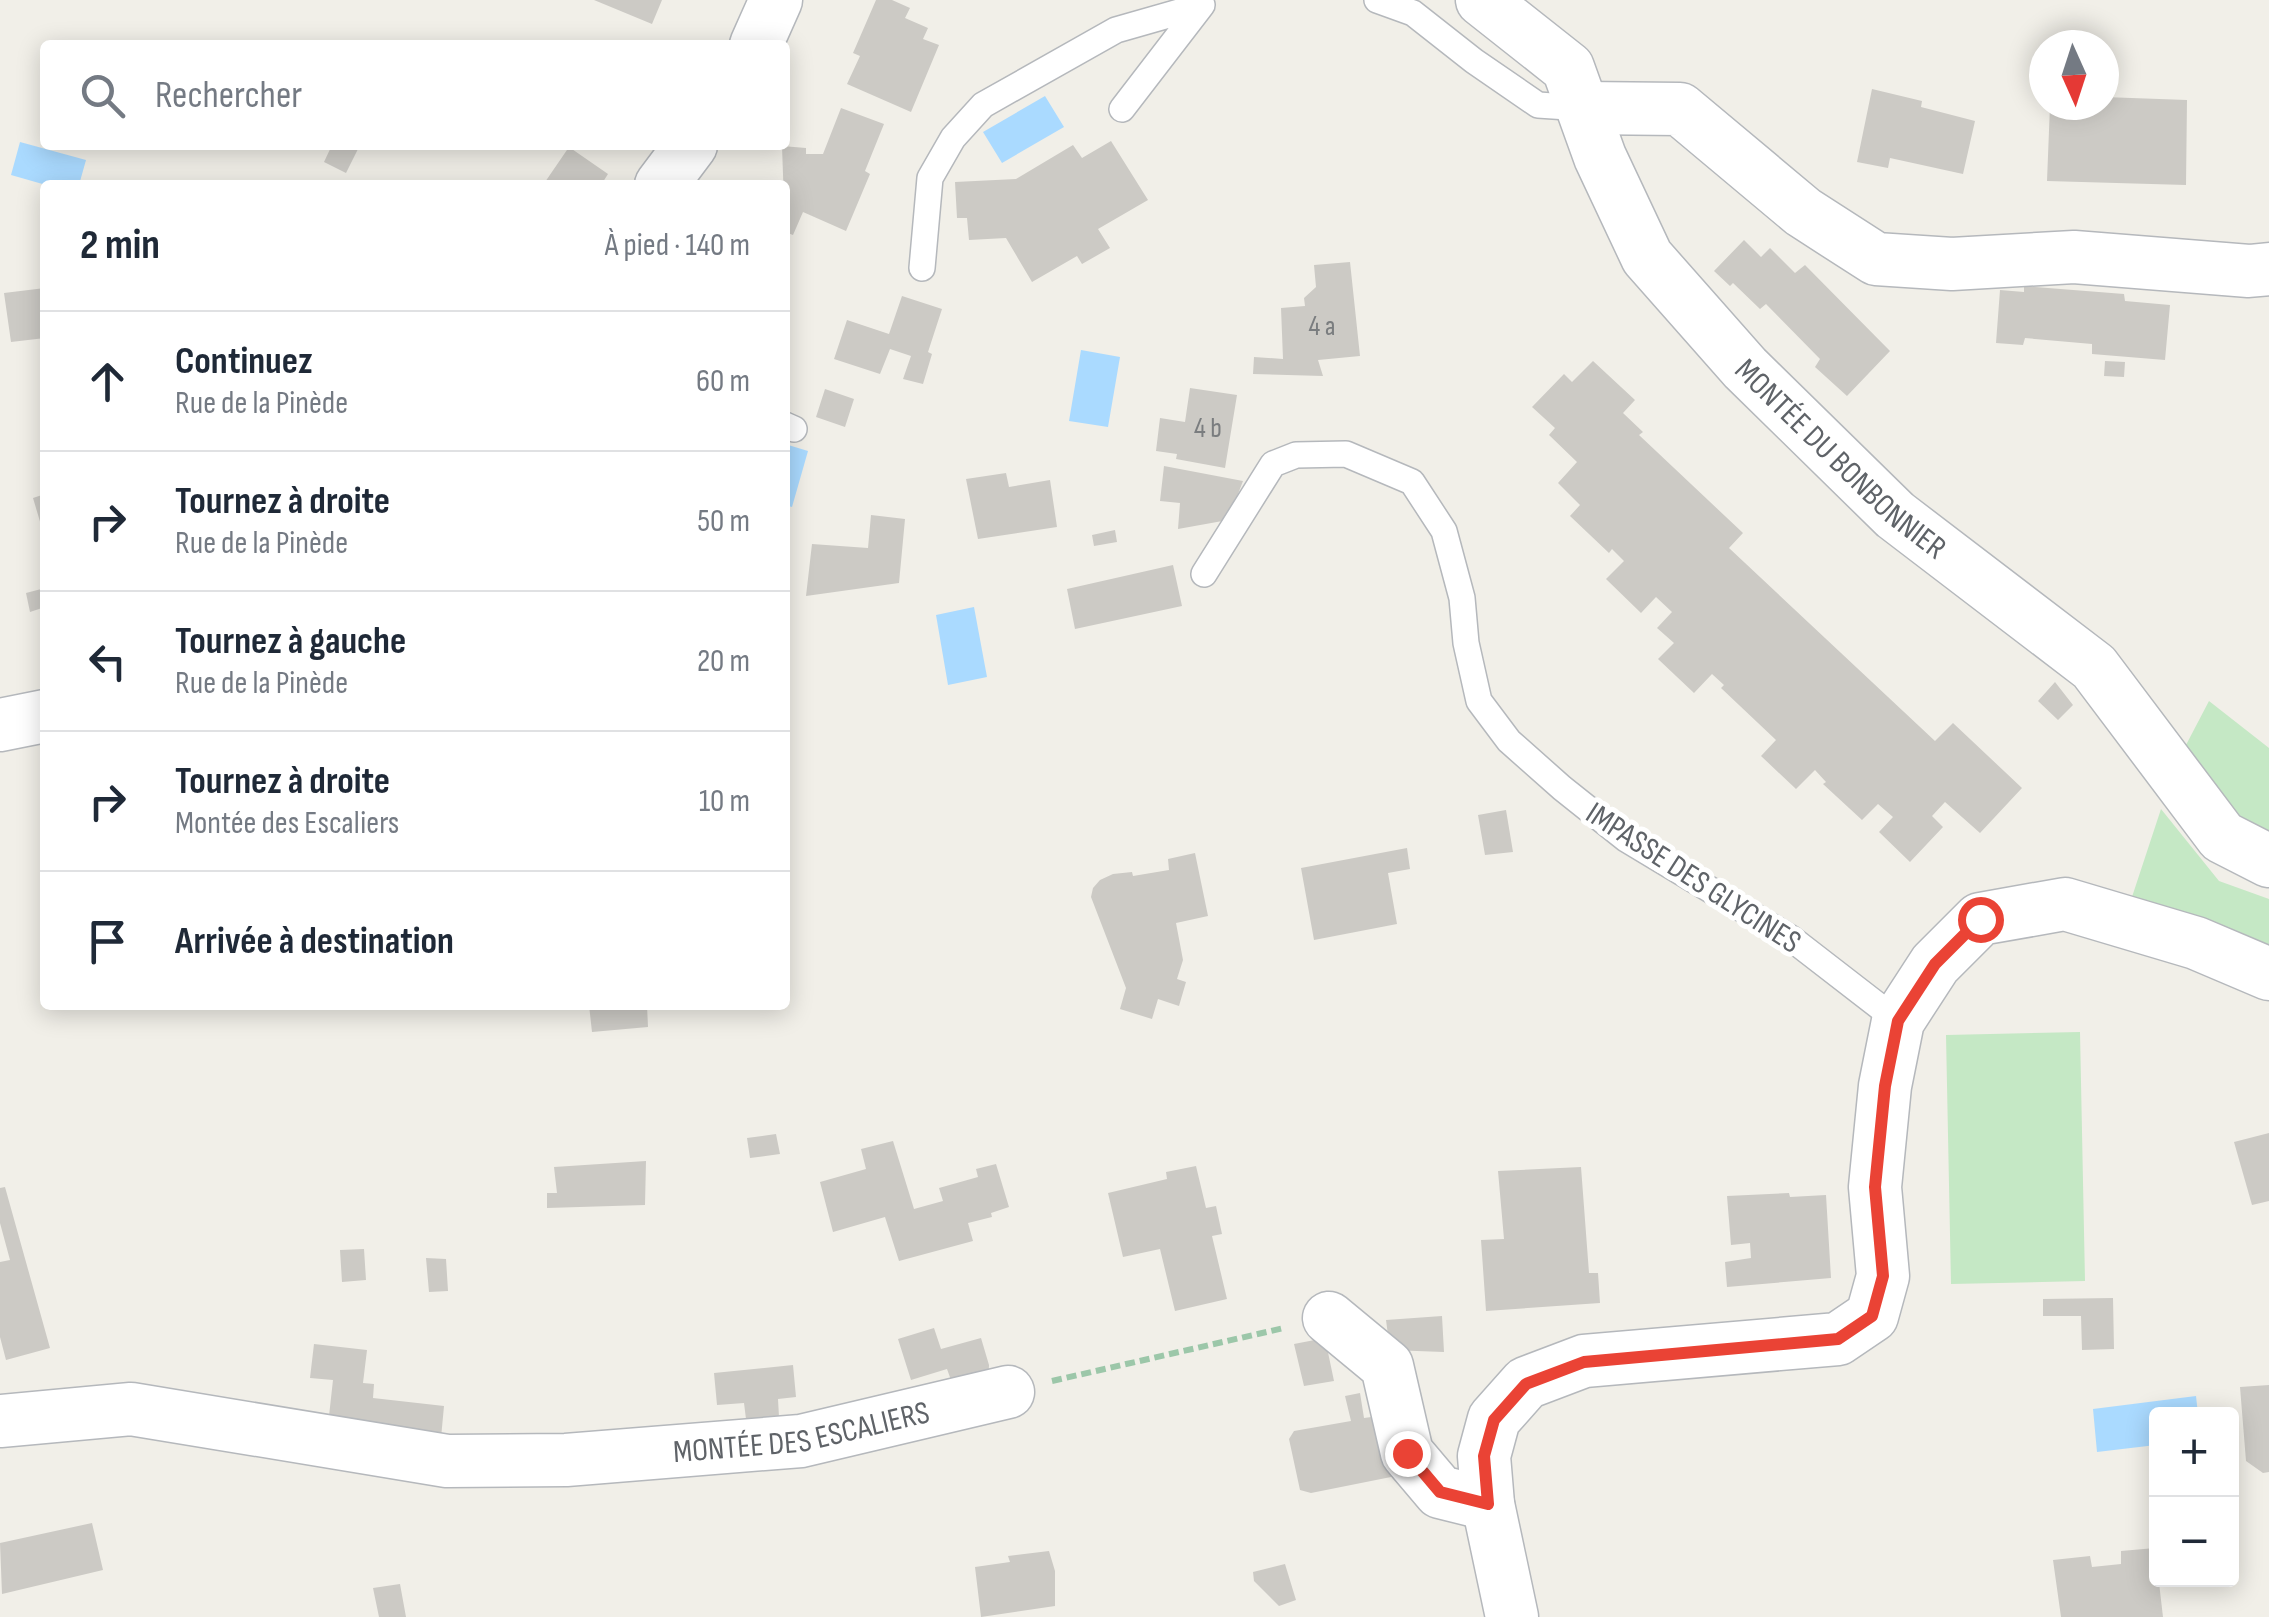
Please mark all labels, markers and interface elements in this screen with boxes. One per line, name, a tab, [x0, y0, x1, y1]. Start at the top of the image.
north arrow	[2029, 30, 2119, 120]
search box	[40, 40, 790, 150]
icon: search	[75, 68, 130, 123]
text: Rechercher	[155, 73, 302, 118]
text: 2 min	[80, 220, 160, 271]
text: À pied · 140 m	[605, 226, 750, 265]
house number: 4 a	[1309, 310, 1335, 343]
text: Continuez	[175, 339, 313, 384]
street label: MONTÉE DU BONBONNIER	[1726, 351, 1954, 568]
icon: ahead	[80, 354, 135, 409]
text: 60 m	[696, 362, 750, 401]
text: Rue de la Pinède	[175, 384, 348, 423]
house number: 4 b	[1194, 412, 1222, 445]
text: Tournez à droite	[175, 479, 390, 524]
icon: right	[80, 494, 135, 549]
text: 50 m	[697, 502, 750, 541]
text: Rue de la Pinède	[175, 524, 348, 563]
text: Tournez à gauche	[175, 619, 406, 664]
icon: left	[80, 634, 135, 689]
text: 20 m	[697, 642, 750, 681]
text: Rue de la Pinède	[175, 664, 348, 703]
text: Tournez à droite	[175, 759, 390, 804]
icon: right	[80, 774, 135, 829]
text: 10 m	[699, 782, 750, 821]
street label: IMPASSE DES GLYCINES	[1578, 794, 1808, 962]
text: Montée des Escaliers	[175, 804, 399, 843]
route start	[1958, 897, 2004, 943]
icon: arrive	[80, 914, 135, 969]
text: Arrivée à destination	[175, 919, 454, 964]
street label: MONTÉE DES ESCALIERS	[672, 1393, 933, 1472]
map controls	[2149, 1407, 2239, 1587]
button: +	[2149, 1407, 2239, 1497]
route end	[1385, 1431, 1431, 1477]
button: −	[2149, 1497, 2239, 1587]

